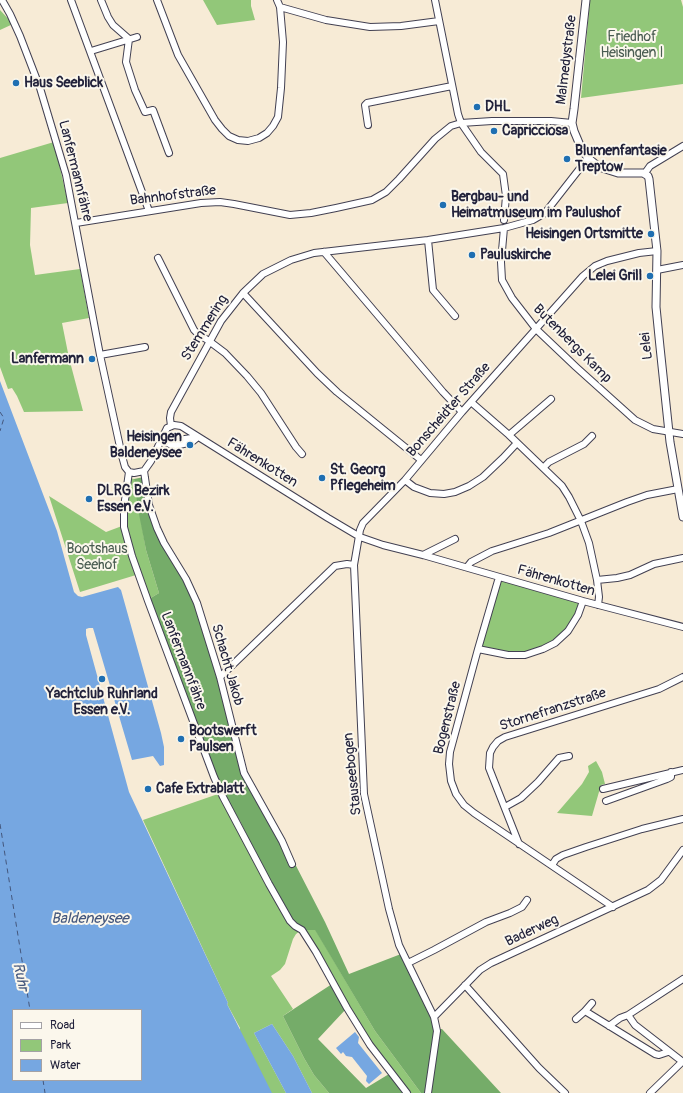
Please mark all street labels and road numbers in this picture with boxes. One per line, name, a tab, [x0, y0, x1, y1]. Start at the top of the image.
street label: Malmedystraße	[553, 14, 581, 106]
street label: Lanfermannfähre	[54, 119, 96, 223]
street label: Bahnhofstraße	[129, 182, 217, 210]
street label: Stemmering	[178, 292, 232, 364]
street label: Butenbergs Kamp	[529, 301, 615, 387]
street label: Lelei	[637, 331, 657, 361]
street label: Bonscheidter Straße	[403, 359, 495, 461]
street label: Fährenkotten	[224, 435, 300, 491]
street label: Fährenkotten	[515, 562, 597, 600]
street label: Lanfermannfähre	[157, 610, 209, 712]
street label: Schacht Jakob	[207, 622, 247, 708]
street label: Bogenstraße	[431, 680, 465, 756]
street label: Stornefranzstraße	[498, 685, 608, 735]
street label: Stauseebogen	[340, 732, 366, 816]
street label: Baderweg	[503, 911, 561, 951]

